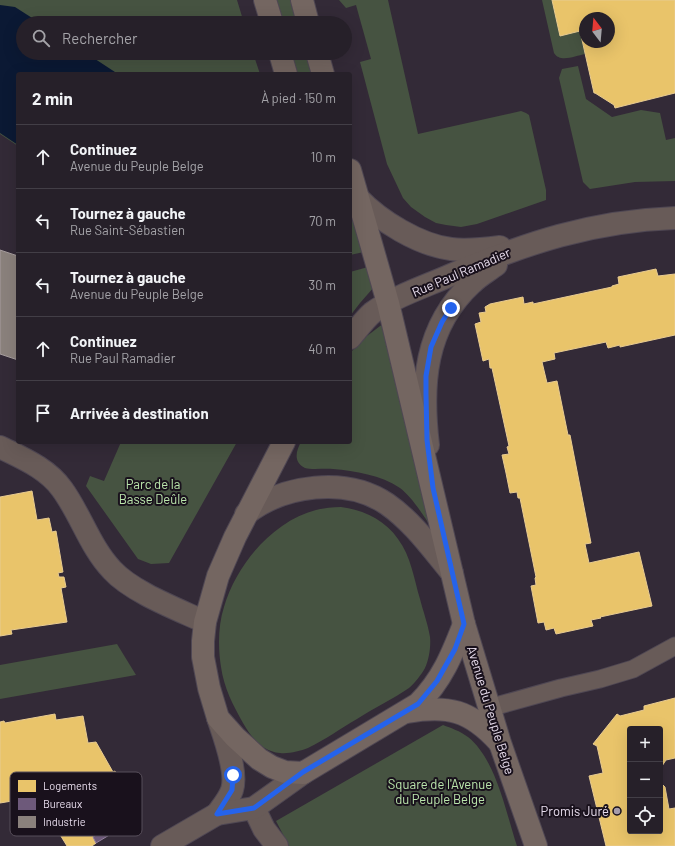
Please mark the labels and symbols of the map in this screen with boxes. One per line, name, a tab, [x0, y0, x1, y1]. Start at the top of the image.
north arrow	[579, 12, 615, 48]
street label: Rue Paul Ramadier	[409, 244, 513, 300]
route end	[442, 299, 460, 317]
park label: Parc de la Basse Deûle	[119, 476, 187, 507]
street label: Avenue du Peuple Belge	[464, 644, 518, 776]
route start	[224, 766, 242, 784]
legend	[10, 772, 142, 836]
park label: Square de l'Avenue du Peuple Belge	[388, 776, 492, 807]
text: Logements	[43, 779, 97, 792]
text: Bureaux	[43, 797, 82, 810]
place label: Promis Juré	[541, 803, 609, 819]
marker: Promis Juré	[612, 806, 622, 816]
text: Industrie	[43, 815, 86, 828]

